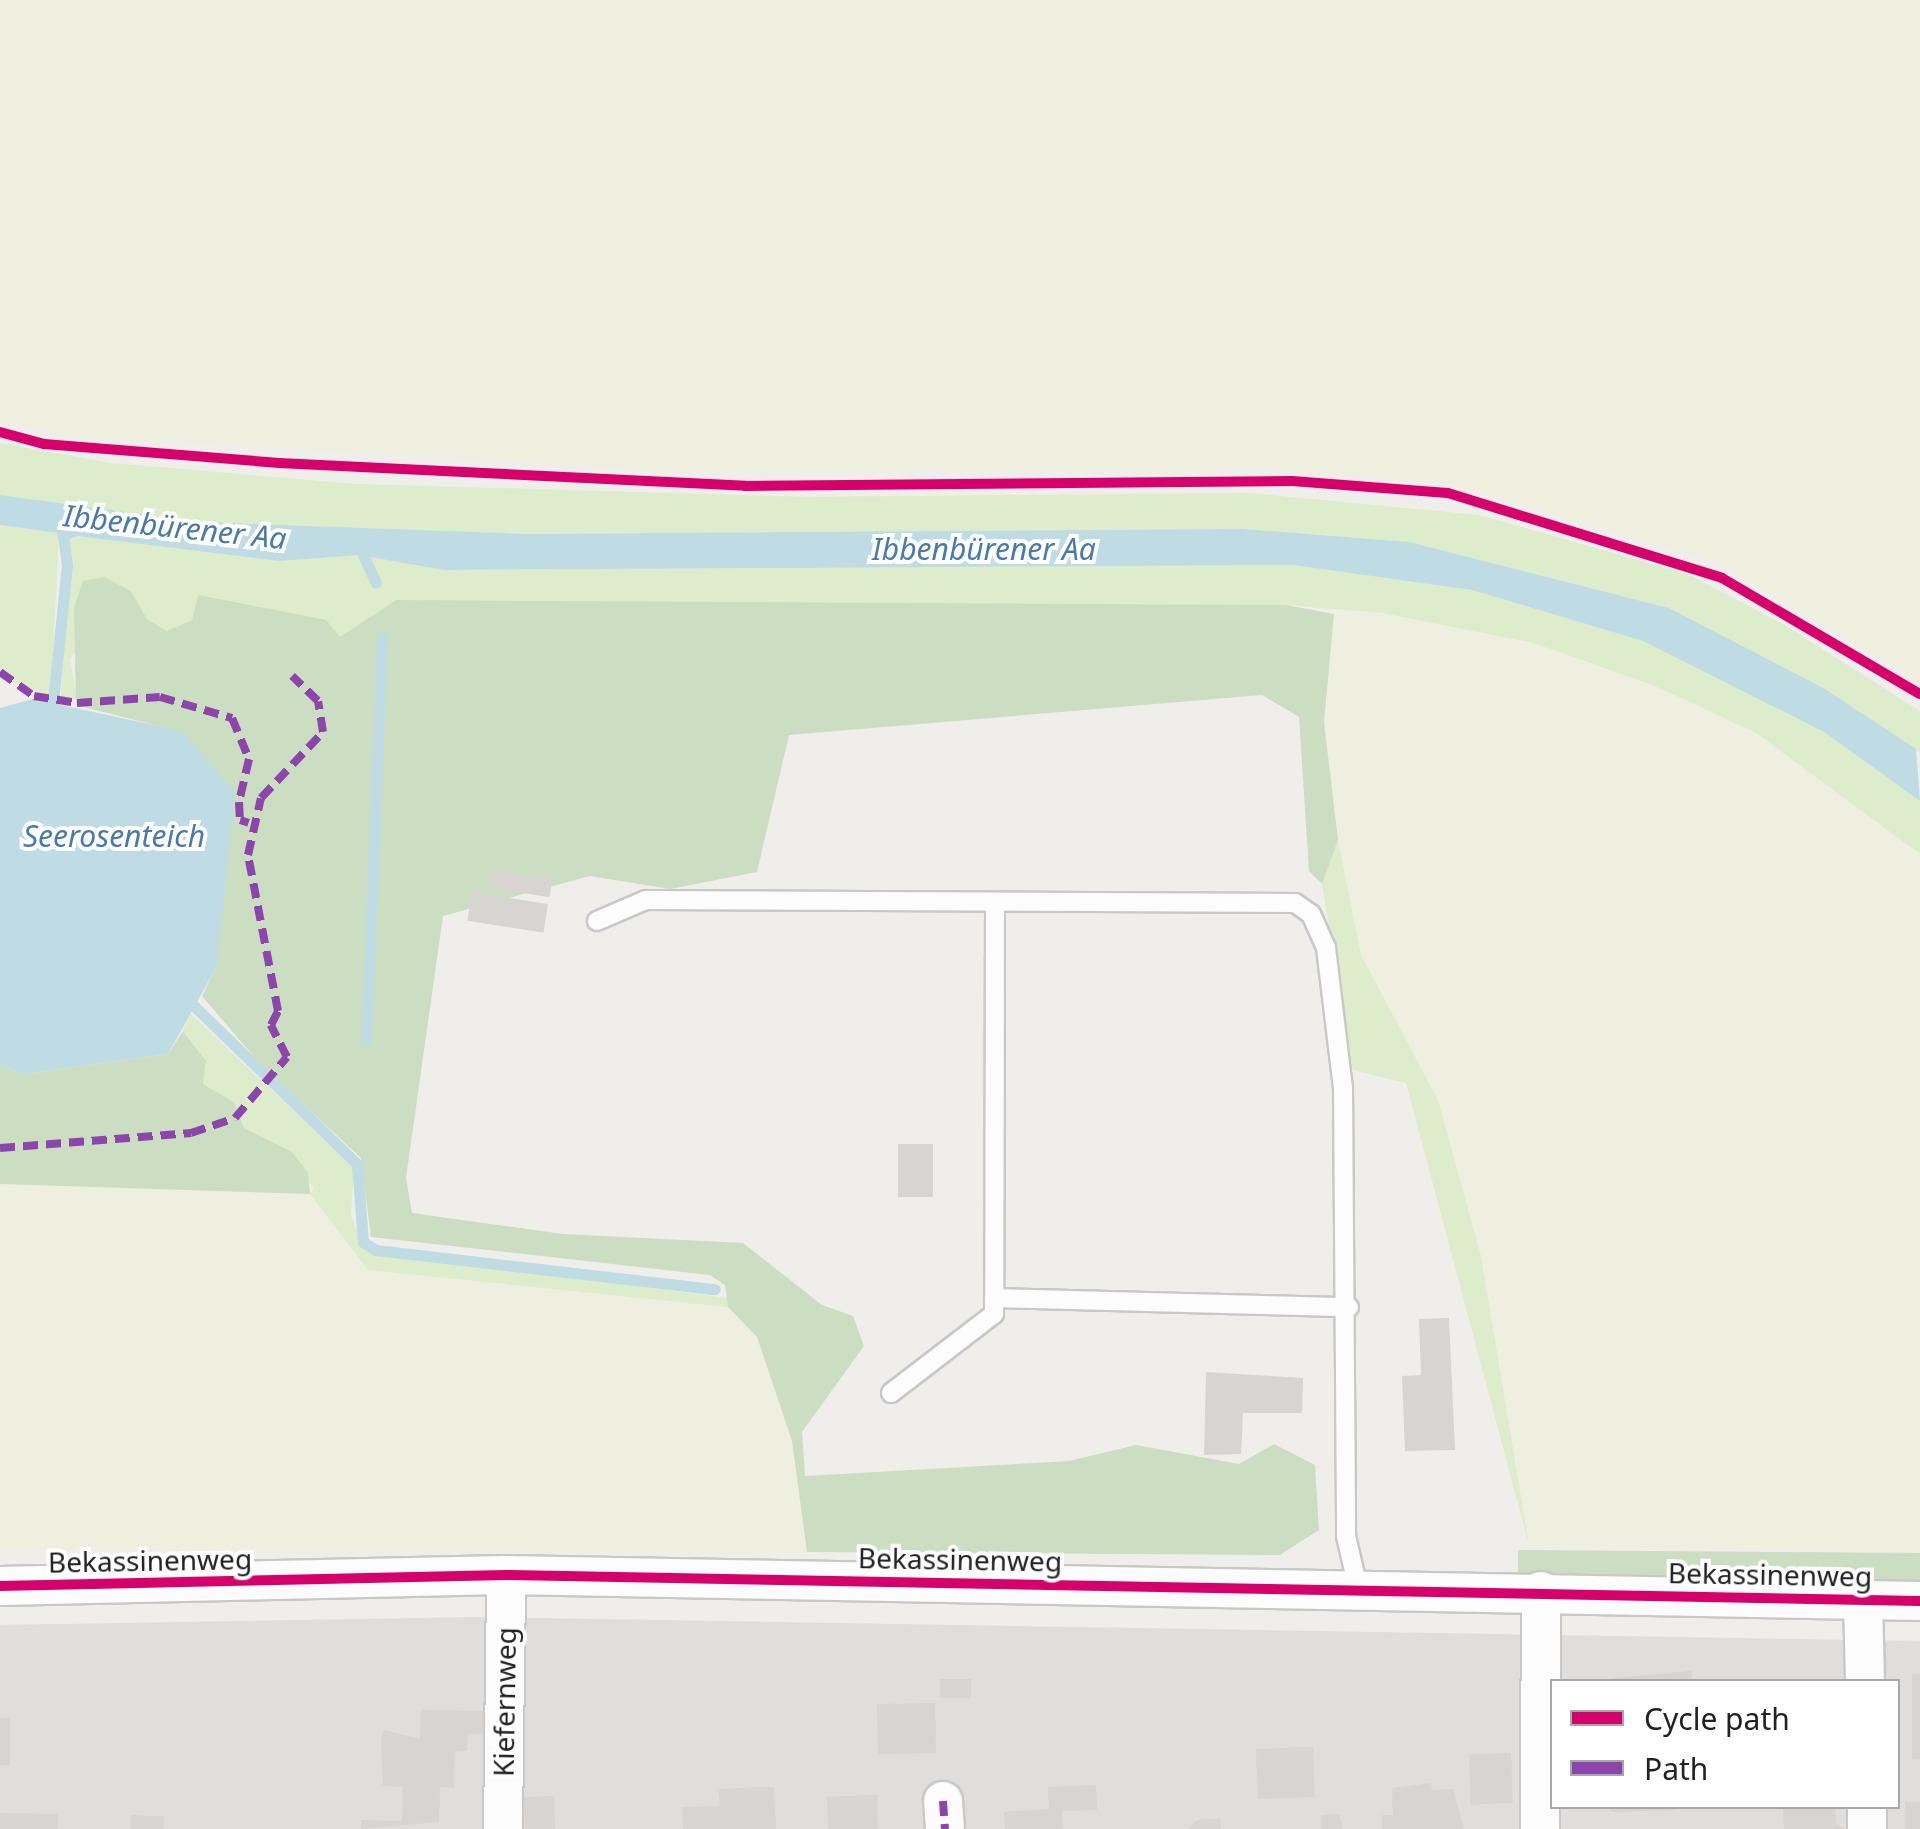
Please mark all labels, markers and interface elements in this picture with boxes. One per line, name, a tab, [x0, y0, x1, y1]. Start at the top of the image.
water label: Ibbenbürener Aa	[62, 497, 288, 557]
water label: Ibbenbürener Aa	[872, 531, 1096, 567]
water label: Seerosenteich	[23, 818, 205, 854]
street label: Bekassinenweg	[858, 1540, 1062, 1578]
street label: Bekassinenweg	[48, 1541, 252, 1579]
street label: Bekassinenweg	[1668, 1555, 1872, 1593]
street label: Kiefernweg	[486, 1627, 522, 1777]
legend	[1550, 1679, 1900, 1809]
text: Cycle path	[1644, 1698, 1790, 1739]
text: Path	[1644, 1748, 1708, 1789]

